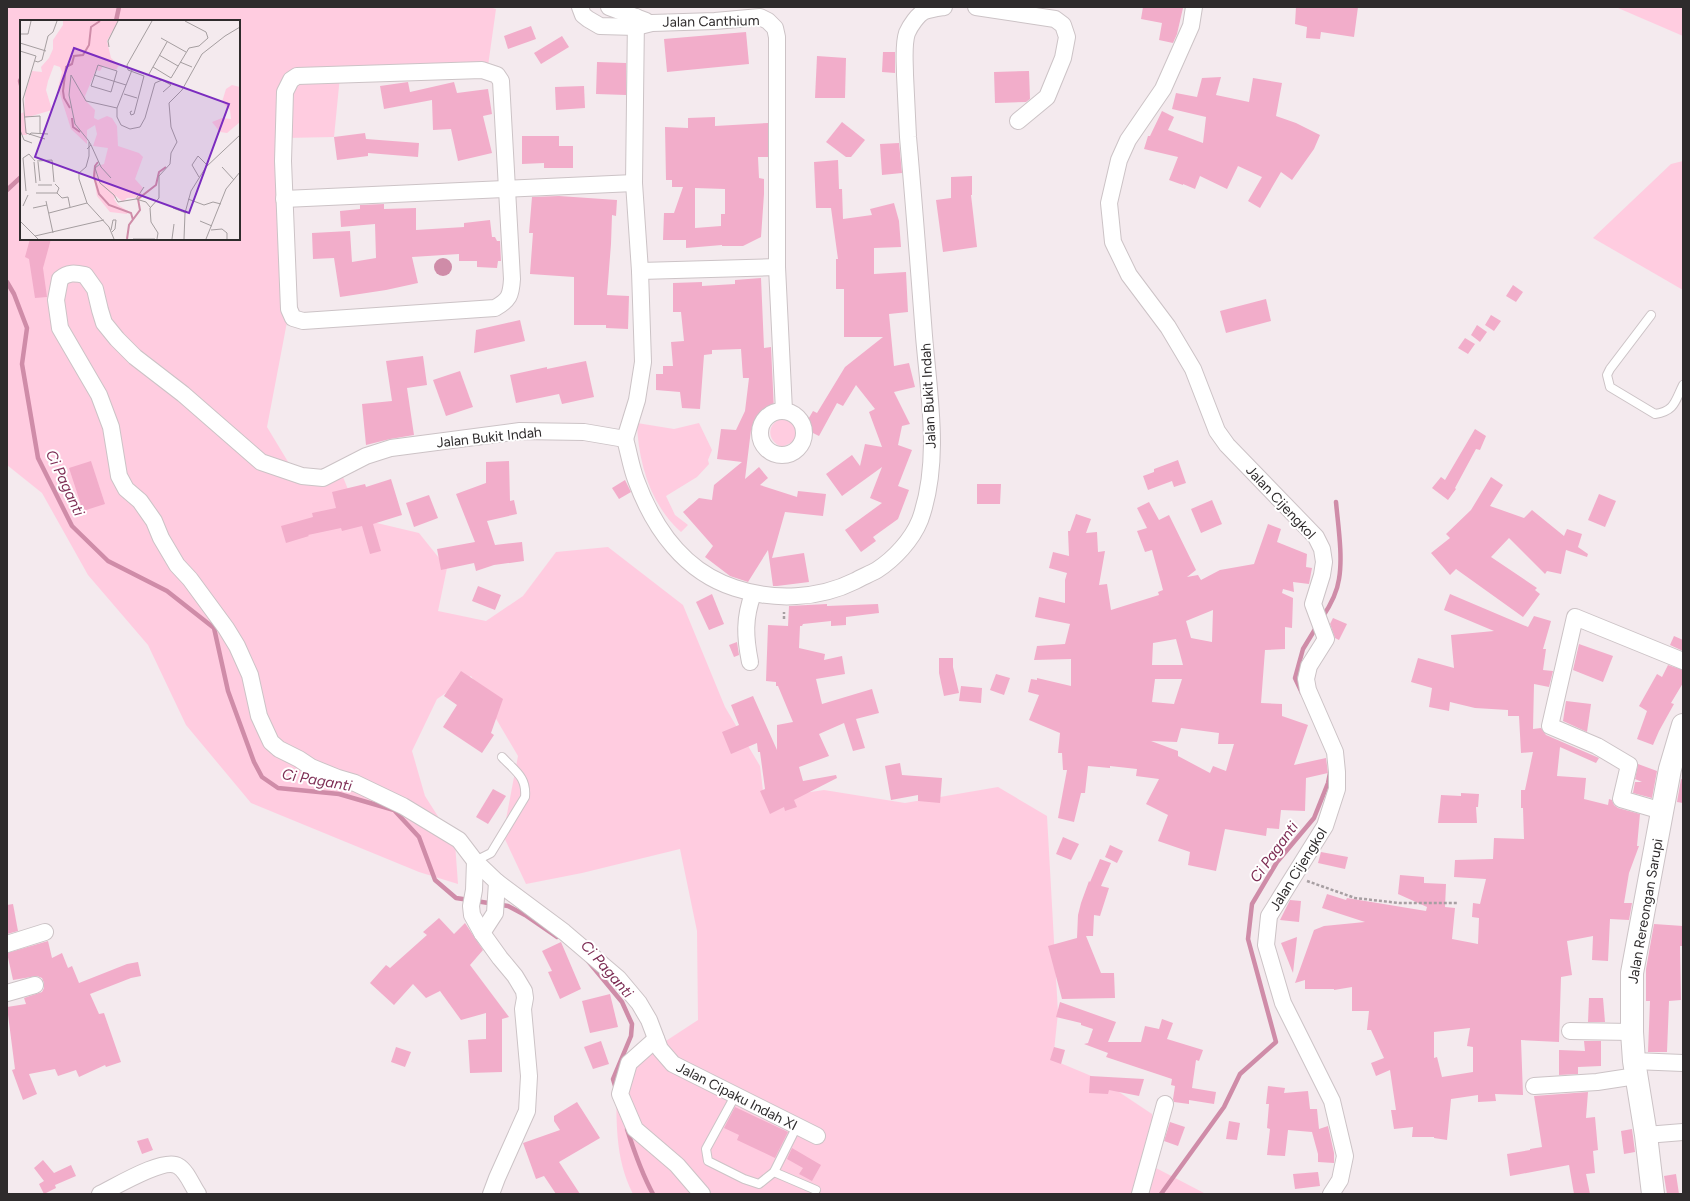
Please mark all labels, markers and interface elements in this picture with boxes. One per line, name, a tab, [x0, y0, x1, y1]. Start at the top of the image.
street label: Jalan Canthium	[662, 12, 760, 31]
inset map	[20, 20, 240, 240]
street label: Jalan Bukit Indah	[917, 343, 940, 449]
street label: Jalan Bukit Indah	[436, 423, 543, 451]
water label: Ci Paganti	[42, 447, 88, 519]
street label: Jalan Cijengkol	[1242, 462, 1319, 543]
water label: Ci Paganti	[281, 765, 354, 795]
water label: Ci Paganti	[1246, 818, 1302, 886]
street label: Jalan Cijengkol	[1266, 825, 1331, 914]
street label: Jalan Rereongan Sarupi	[1624, 837, 1667, 985]
water label: Ci Paganti	[577, 936, 637, 1002]
street label: Jalan Cipaku Indah XI	[674, 1059, 800, 1134]

